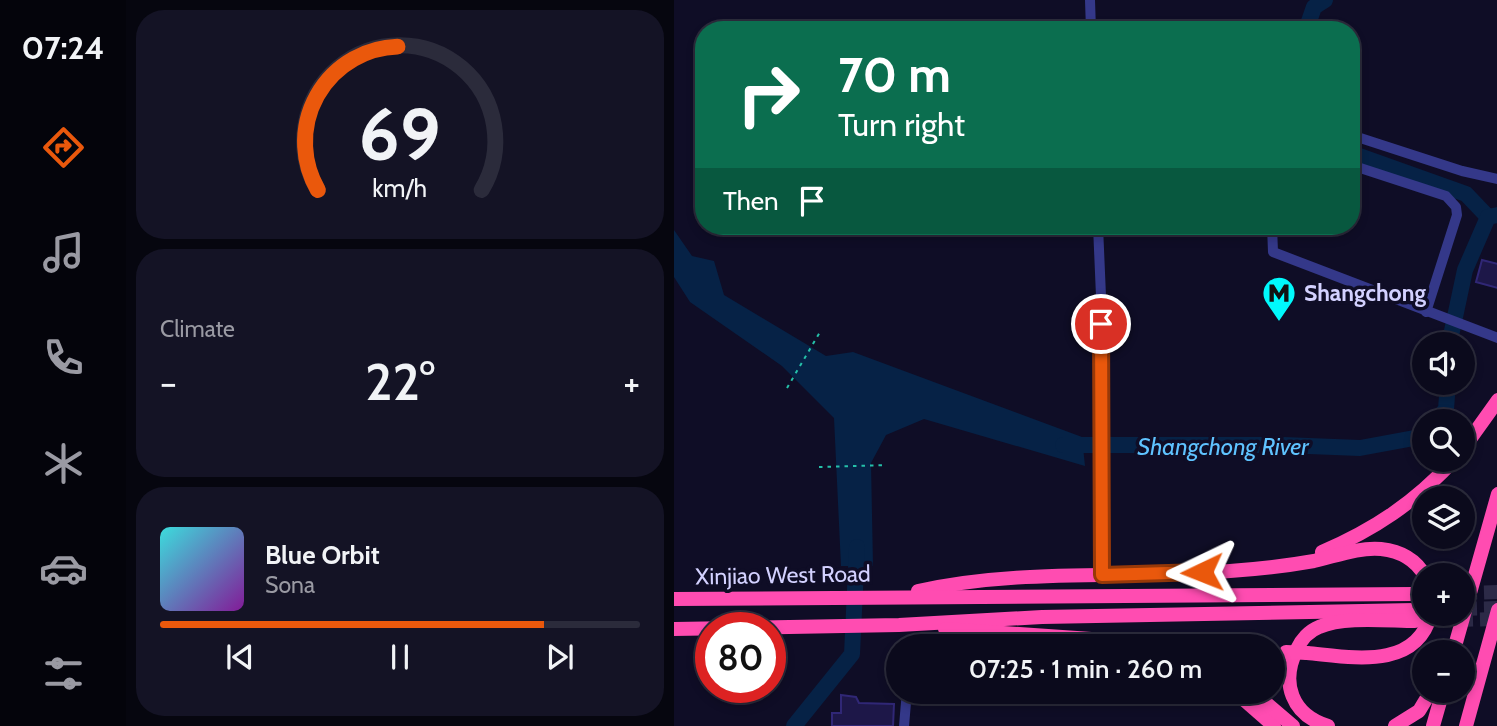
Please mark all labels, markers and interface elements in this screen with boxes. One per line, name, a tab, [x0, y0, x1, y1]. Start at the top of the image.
text: 07:24	[22, 28, 104, 67]
text: 70 m	[838, 45, 951, 104]
icon: right	[723, 49, 814, 140]
text: 69	[359, 91, 441, 179]
text: Turn right	[838, 105, 965, 144]
icon: directions	[39, 123, 88, 172]
text: km/h	[373, 173, 427, 203]
icon: arrive	[793, 182, 831, 220]
text: Then	[723, 185, 779, 217]
icon: music	[39, 228, 88, 277]
metro station icon: Shangchong	[1260, 274, 1298, 323]
place label: Shangchong	[1304, 279, 1426, 307]
pin	[1071, 294, 1131, 354]
icon: arrive	[1082, 305, 1120, 343]
text: Climate	[160, 315, 235, 343]
map controls	[1412, 332, 1475, 703]
button: sound	[1412, 332, 1475, 395]
icon: phone	[39, 333, 88, 382]
text: 22°	[365, 350, 435, 413]
text: −	[160, 359, 177, 406]
text: +	[623, 359, 640, 406]
button: search	[1412, 409, 1475, 472]
water label: Shangchong River	[1137, 432, 1310, 461]
icon: climate	[39, 439, 88, 488]
button: layers	[1412, 486, 1475, 549]
position arrow	[1165, 535, 1239, 609]
text: Blue Orbit	[265, 539, 380, 571]
icon: car	[39, 544, 88, 593]
street label: Xinjiao West Road	[695, 559, 871, 591]
button: +	[1412, 563, 1475, 626]
text: Sona	[265, 571, 315, 599]
speed limit sign: 80	[695, 612, 786, 703]
icon: previous	[221, 638, 259, 676]
icon: pause	[381, 638, 419, 676]
icon: next	[541, 638, 579, 676]
button: −	[1412, 640, 1475, 703]
icon: filters	[39, 649, 88, 698]
text: 07:25 · 1 min · 260 m	[969, 653, 1202, 685]

